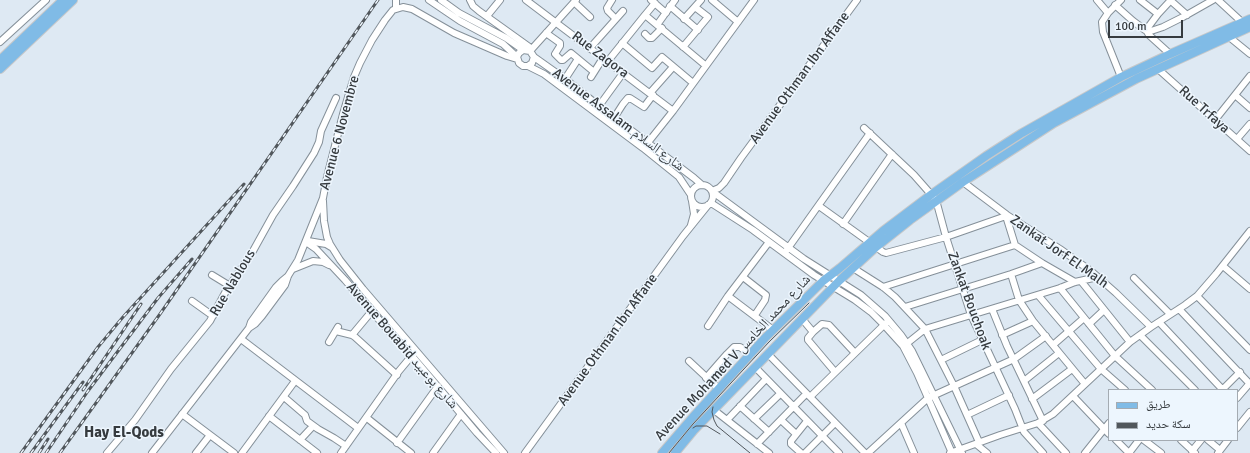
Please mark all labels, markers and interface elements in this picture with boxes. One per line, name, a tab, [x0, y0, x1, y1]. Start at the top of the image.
street label: Avenue Othman Ibn Affane	[747, 9, 853, 147]
scale bar	[1110, 12, 1185, 38]
text: 100 m	[1115, 19, 1147, 34]
street label: Rue Zagora	[568, 28, 632, 82]
street label: Avenue Assalam شارع السلام	[549, 65, 687, 175]
street label: Avenue 6 Novembre	[317, 74, 363, 192]
street label: Rue Trfaya	[1175, 83, 1233, 137]
street label: Zankat Jorf El Malh	[1006, 212, 1112, 292]
street label: Rue Nablous	[207, 247, 259, 319]
street label: Zankat Bouchoak	[943, 250, 995, 352]
street label: Avenue Othman Ibn Affane	[555, 271, 661, 409]
street label: Avenue Mohamed V شارع محمد الخامس	[652, 272, 814, 444]
street label: Avenue Bouabid شارع بوعبيد	[343, 279, 461, 413]
legend	[1108, 389, 1238, 441]
text: طريق	[1146, 397, 1171, 412]
text: سكة حديد	[1146, 417, 1191, 432]
district label: Hay El-Qods	[84, 424, 164, 442]

